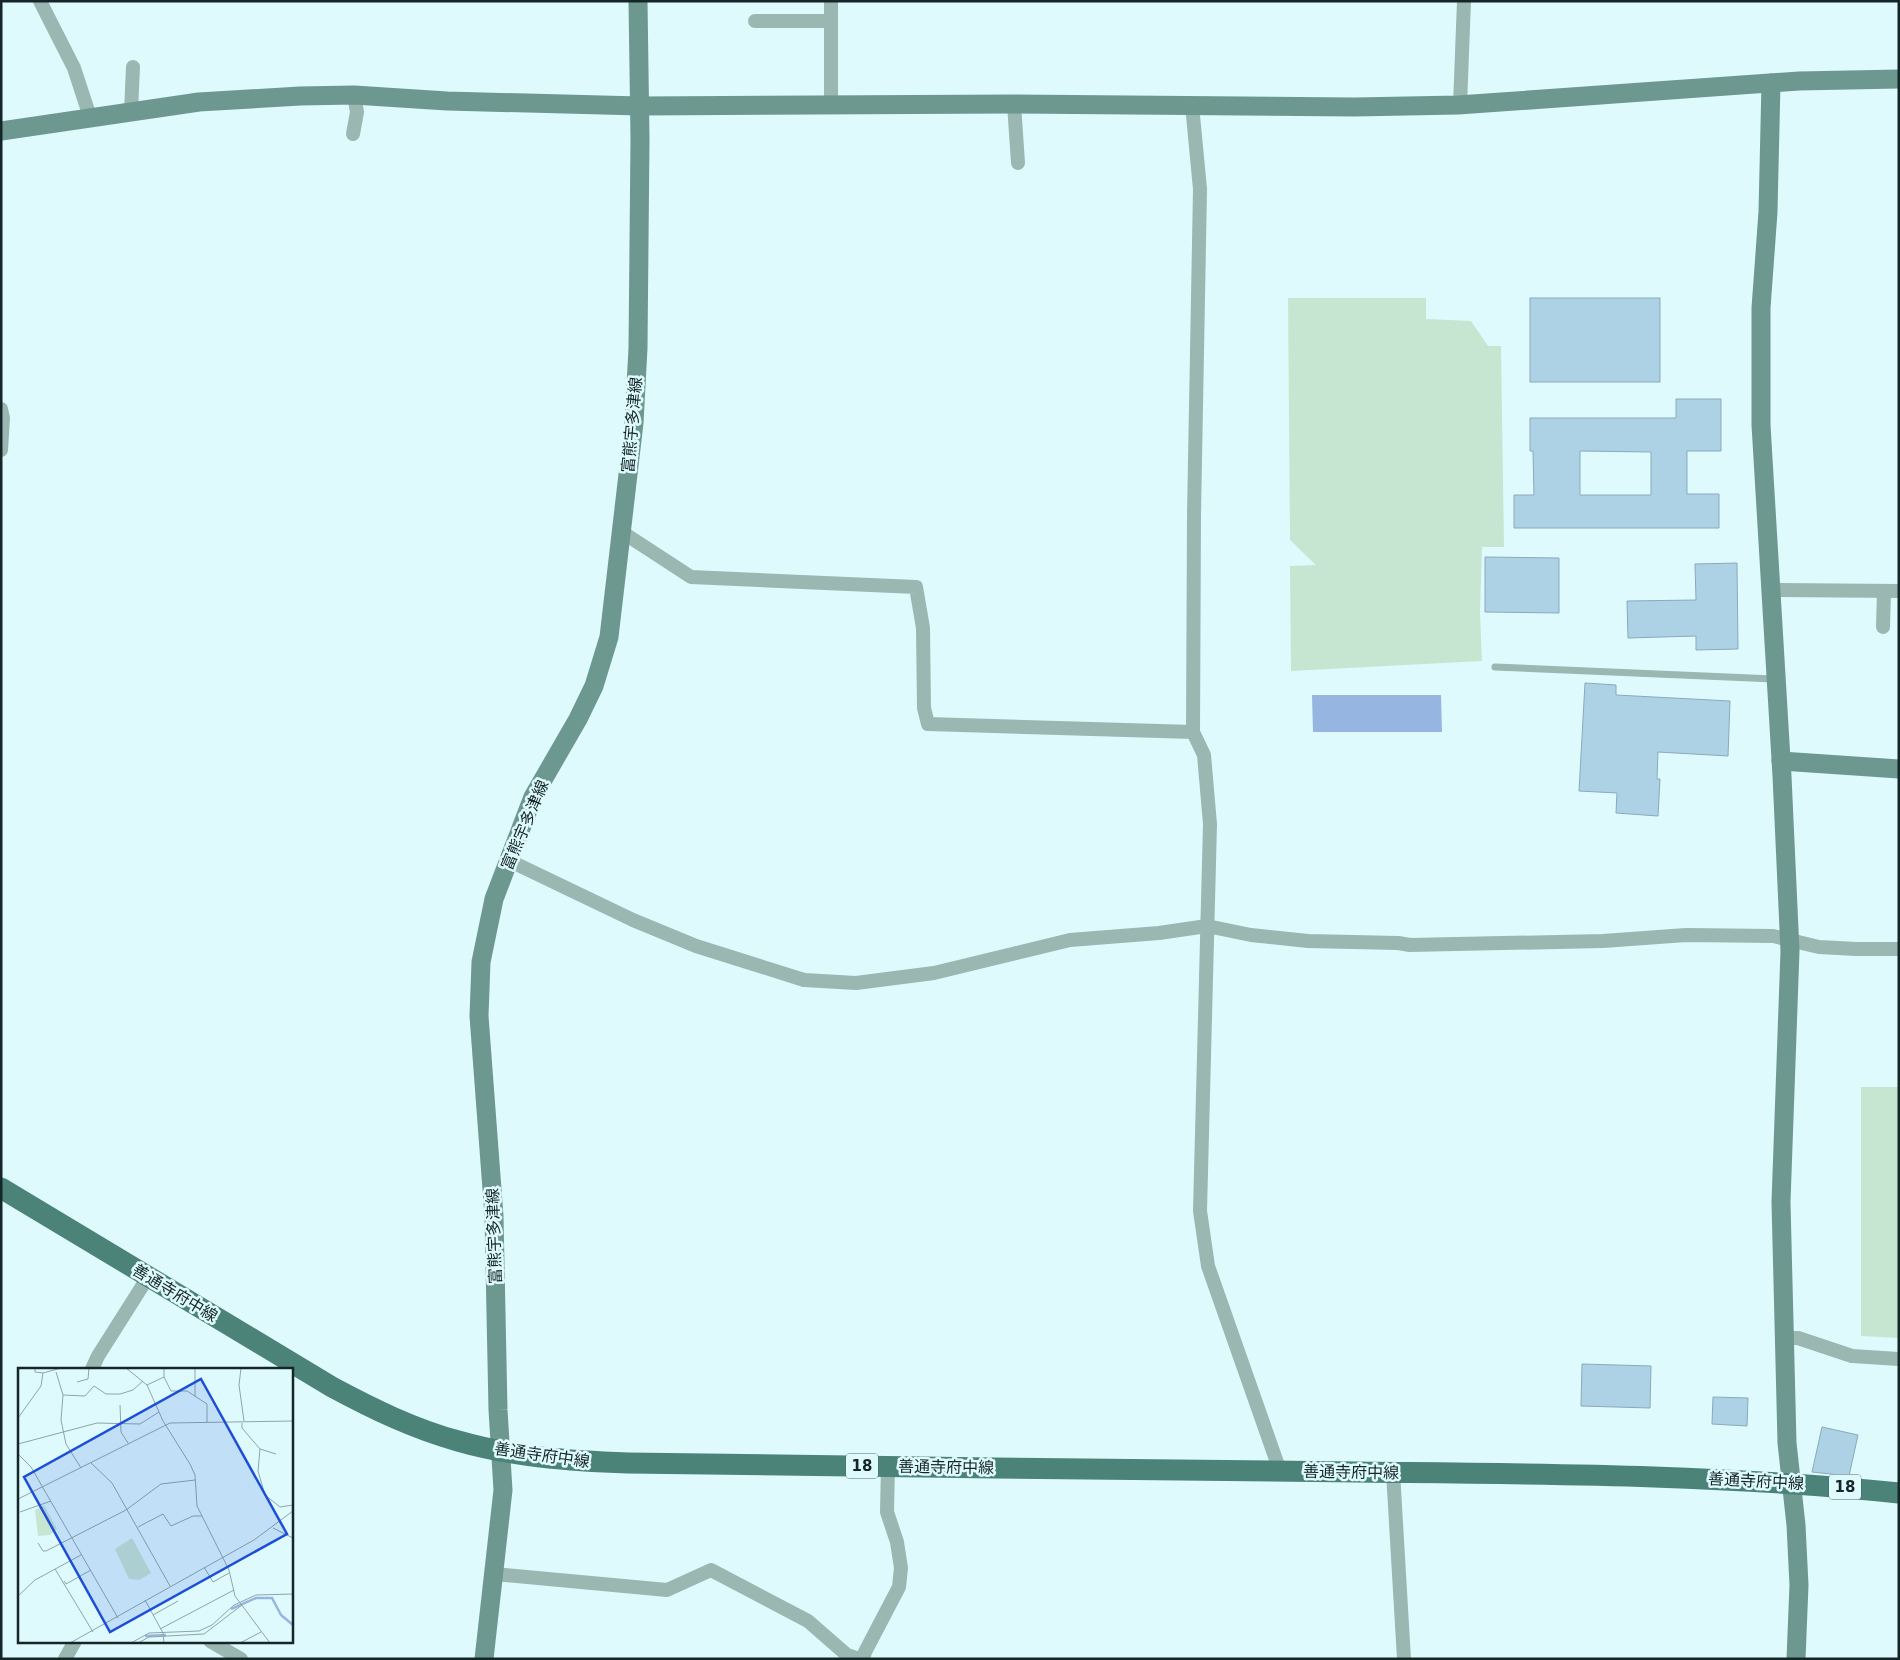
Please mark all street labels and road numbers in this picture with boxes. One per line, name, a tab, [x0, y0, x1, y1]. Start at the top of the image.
street label: 富熊宇多津線	[618, 376, 646, 474]
street label: 富熊宇多津線	[497, 777, 553, 873]
street label: 富熊宇多津線	[483, 1188, 505, 1284]
street label: 善通寺府中線	[129, 1260, 221, 1326]
street label: 善通寺府中線	[493, 1439, 591, 1471]
road number: 18	[846, 1454, 878, 1478]
street label: 善通寺府中線	[898, 1457, 994, 1477]
street label: 善通寺府中線	[1303, 1462, 1399, 1482]
street label: 善通寺府中線	[1708, 1469, 1804, 1493]
road number: 18	[1829, 1474, 1861, 1500]

